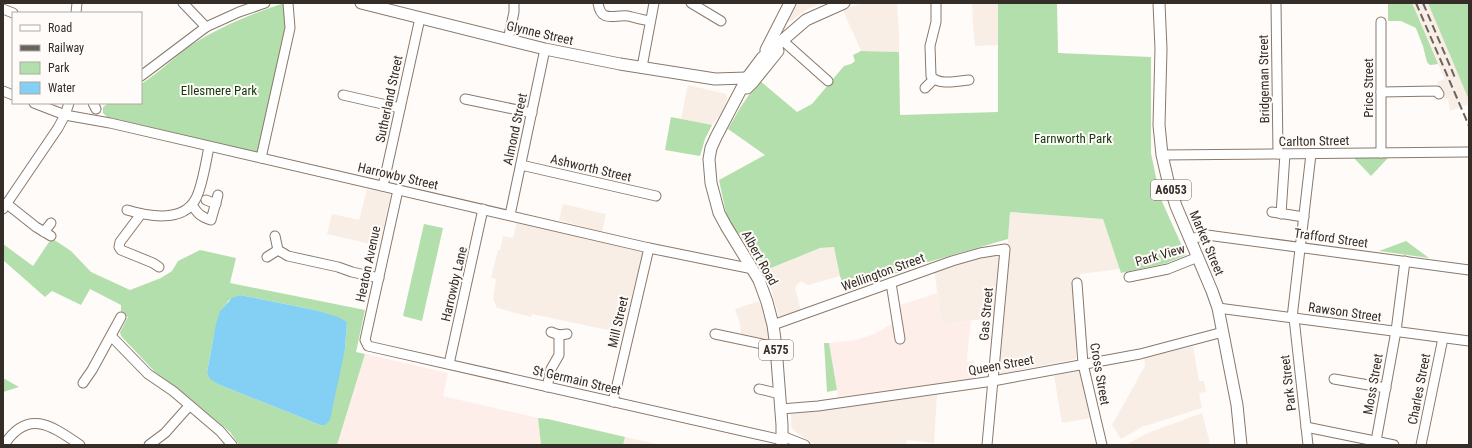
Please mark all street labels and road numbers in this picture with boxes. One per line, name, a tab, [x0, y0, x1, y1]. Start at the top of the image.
street label: Glynne Street	[505, 18, 575, 48]
street label: Bridgeman Street	[1256, 34, 1272, 124]
street label: Sutherland Street	[372, 54, 406, 144]
street label: Price Street	[1361, 58, 1376, 118]
street label: Almond Street	[500, 92, 530, 166]
street label: Carlton Street	[1279, 133, 1350, 149]
street label: Ashworth Street	[549, 151, 633, 185]
street label: Harrowby Street	[356, 159, 440, 193]
road number: A6053	[1151, 180, 1191, 200]
street label: Market Street	[1187, 208, 1227, 278]
street label: Heaton Avenue	[353, 225, 383, 303]
street label: Trafford Street	[1293, 225, 1369, 251]
street label: Albert Road	[739, 228, 781, 288]
street label: Park View	[1133, 241, 1187, 269]
street label: Harrowby Lane	[438, 245, 470, 323]
street label: Wellington Street	[839, 250, 927, 294]
street label: Gas Street	[976, 287, 996, 341]
street label: Mill Street	[605, 295, 631, 349]
street label: Rawson Street	[1307, 299, 1383, 325]
road number: A575	[759, 340, 793, 360]
street label: Cross Street	[1087, 342, 1113, 406]
street label: Queen Street	[967, 352, 1035, 378]
street label: Moss Street	[1360, 352, 1386, 416]
street label: Charles Street	[1405, 352, 1433, 426]
street label: Park Street	[1277, 354, 1299, 412]
street label: St Germain Street	[531, 363, 623, 397]

